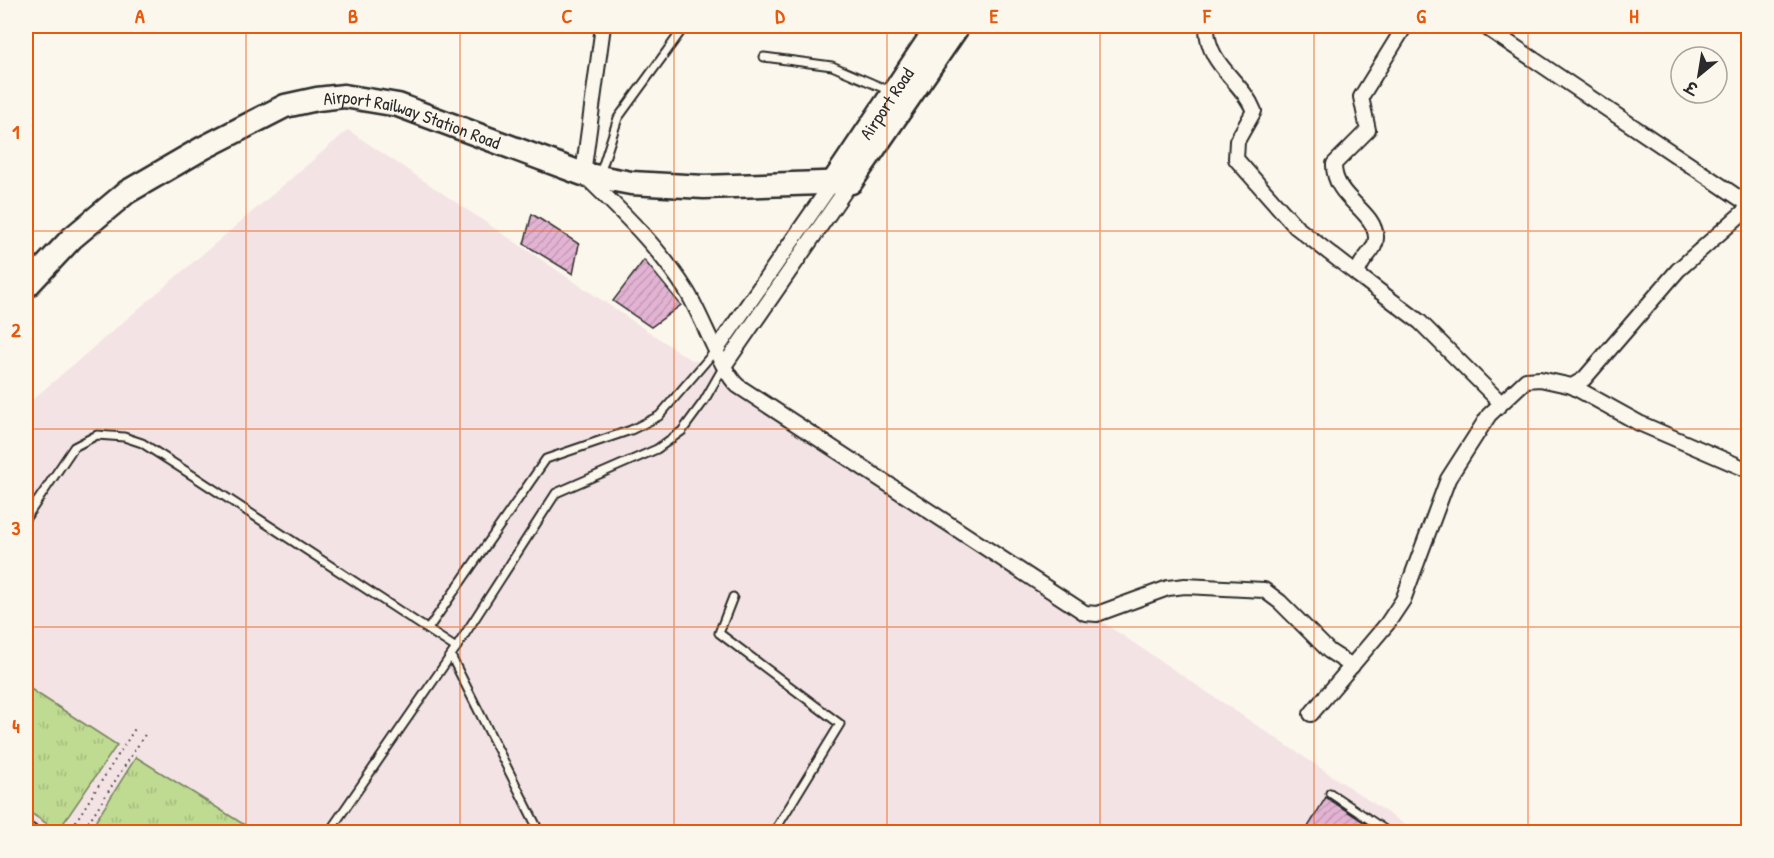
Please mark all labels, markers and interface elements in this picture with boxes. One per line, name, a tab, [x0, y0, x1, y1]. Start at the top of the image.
text: A	[135, 2, 145, 29]
text: B	[348, 2, 358, 29]
text: C	[562, 2, 573, 29]
text: D	[775, 2, 785, 29]
text: E	[990, 2, 999, 29]
text: F	[1202, 2, 1212, 29]
text: G	[1416, 2, 1426, 29]
text: H	[1629, 2, 1639, 29]
north arrow	[1669, 45, 1729, 105]
street label: Airport Road	[853, 62, 919, 144]
text: उ	[1680, 75, 1703, 101]
street label: Airport Railway Station Road	[322, 83, 504, 155]
text: 1	[12, 118, 20, 145]
text: 2	[11, 316, 21, 343]
text: 3	[12, 514, 21, 541]
text: 4	[12, 712, 20, 739]

